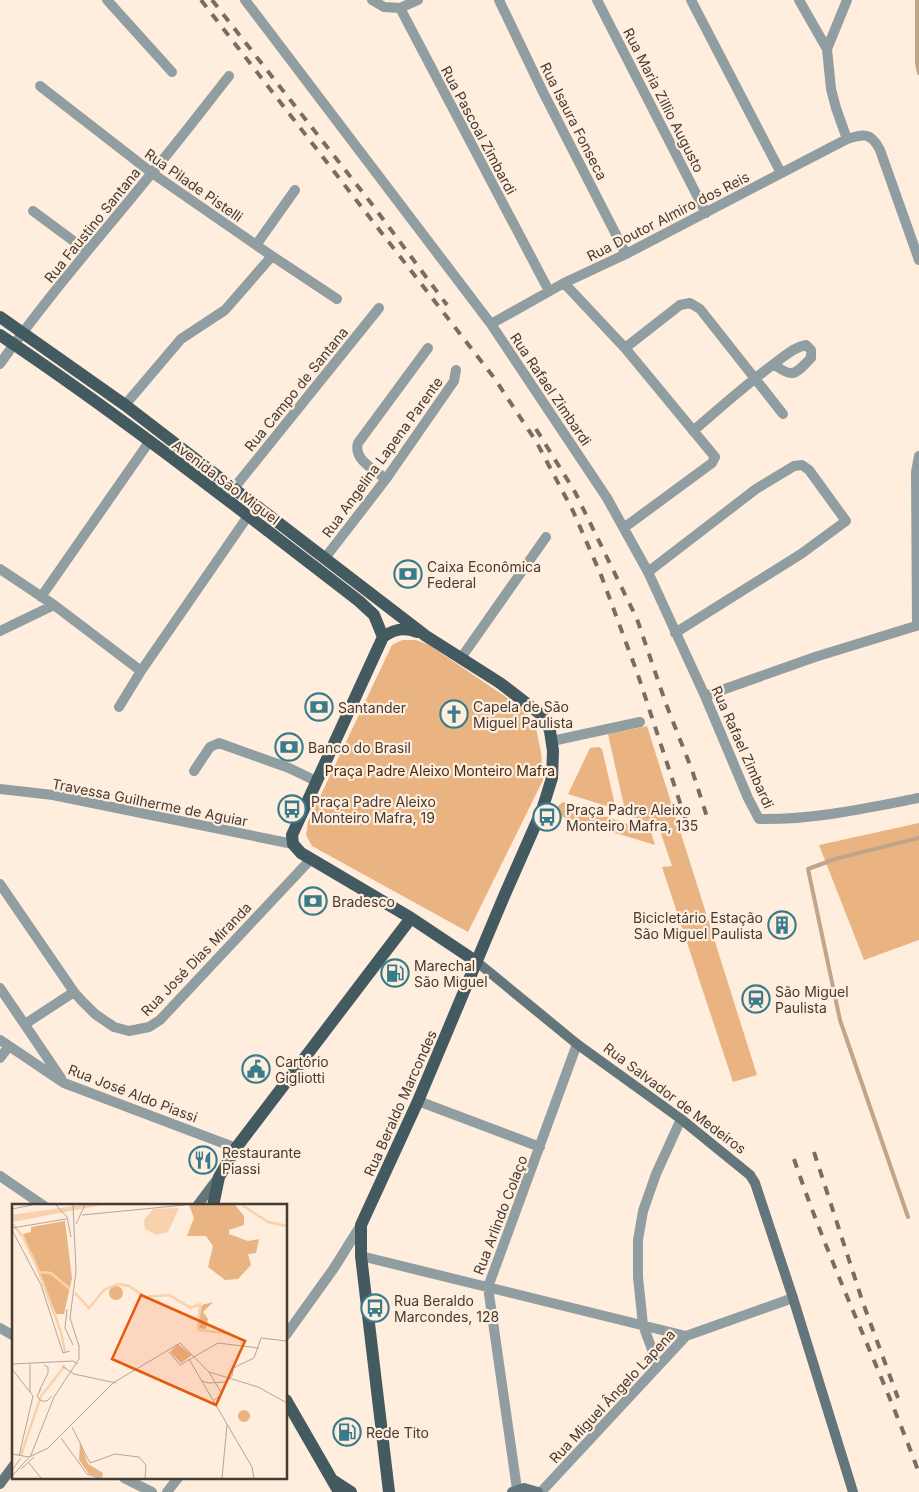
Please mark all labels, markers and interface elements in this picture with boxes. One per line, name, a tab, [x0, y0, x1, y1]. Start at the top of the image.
street label: Rua Maria Zillio Augusto	[620, 25, 708, 175]
street label: Rua Isaura Fonseca	[537, 60, 611, 182]
street label: Rua Pascoal Zimbardi	[438, 63, 520, 197]
street label: Rua Pilade Pistelli	[142, 145, 246, 225]
street label: Rua Faustino Santana	[40, 164, 144, 286]
street label: Rua Doutor Almiro dos Reis	[584, 168, 752, 264]
street label: Rua Campo de Santana	[241, 324, 351, 454]
street label: Rua Rafael Zimbardi	[507, 329, 595, 449]
street label: Rua Angelina Lapena Parente	[318, 373, 446, 541]
street label: Avenida São Miguel	[169, 436, 283, 528]
place label: Caixa Econômica Federal	[427, 558, 541, 591]
bank icon: Caixa Econômica Federal	[393, 559, 423, 589]
street label: Rua Rafael Zimbardi	[708, 683, 778, 811]
bank icon: Santander	[304, 692, 334, 722]
place label: Capela de São Miguel Paulista	[473, 698, 573, 731]
place label: Santander	[338, 699, 406, 716]
church icon: Capela de São Miguel Paulista	[439, 699, 469, 729]
bank icon: Banco do Brasil	[274, 732, 304, 762]
place label: Banco do Brasil	[308, 739, 411, 756]
park label: Praça Padre Aleixo Monteiro Mafra	[325, 762, 555, 779]
street label: Travessa Guilherme de Aguiar	[51, 775, 249, 829]
place label: Praça Padre Aleixo Monteiro Mafra, 19	[311, 793, 436, 826]
bus stop icon: Praça Padre Aleixo Monteiro Mafra, 19	[277, 794, 307, 824]
place label: Praça Padre Aleixo Monteiro Mafra, 135	[566, 801, 698, 834]
bus stop icon: Praça Padre Aleixo Monteiro Mafra, 135	[532, 802, 562, 832]
bank icon: Bradesco	[298, 886, 328, 916]
place label: Bradesco	[332, 893, 395, 910]
street label: Rua José Dias Miranda	[137, 899, 255, 1019]
place label: Bicicletário Estação São Miguel Paulista	[633, 909, 763, 942]
building icon: Bicicletário Estação São Miguel Paulista	[767, 910, 797, 940]
place label: Marechal São Miguel	[414, 957, 488, 990]
fuel station icon: Marechal São Miguel	[380, 958, 410, 988]
place label: São Miguel Paulista	[775, 983, 849, 1016]
station icon: São Miguel Paulista	[741, 984, 771, 1014]
street label: Rua Beraldo Marcondes	[360, 1027, 440, 1179]
street label: Rua Salvador de Medeiros	[601, 1039, 749, 1157]
place label: Cartório Gigliotti	[275, 1053, 329, 1086]
public building icon: Cartório Gigliotti	[241, 1054, 271, 1084]
street label: Rua José Aldo Piassi	[66, 1060, 200, 1126]
place label: Restaurante Piassi	[222, 1144, 301, 1177]
restaurant icon: Restaurante Piassi	[188, 1145, 218, 1175]
street label: Rua Arlindo Colaço	[469, 1153, 531, 1277]
inset map	[12, 1204, 288, 1480]
place label: Rua Beraldo Marcondes, 128	[394, 1292, 499, 1325]
bus stop icon: Rua Beraldo Marcondes, 128	[360, 1293, 390, 1323]
street label: Rua Miguel Ângelo Lapena	[546, 1326, 678, 1466]
fuel station icon: Rede Tito	[332, 1417, 362, 1447]
place label: Rede Tito	[366, 1424, 429, 1441]

